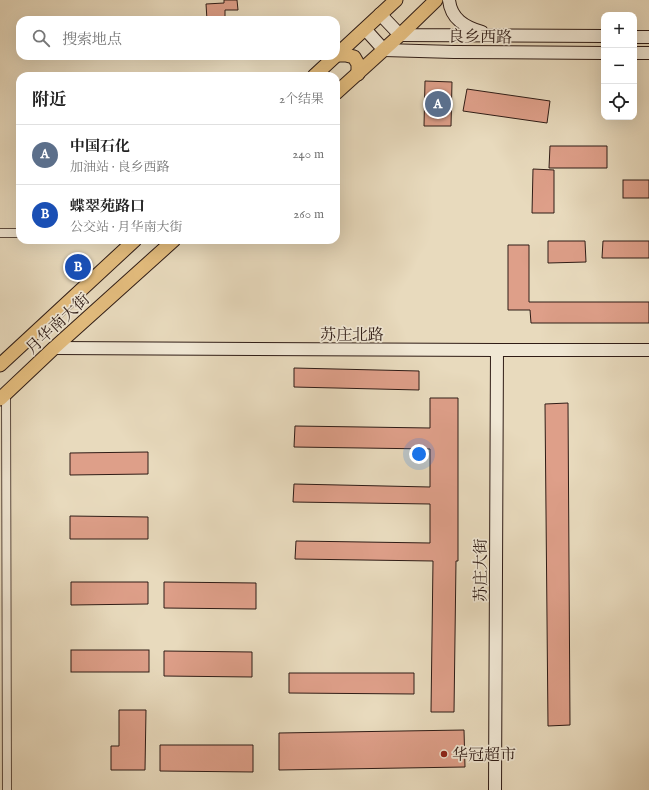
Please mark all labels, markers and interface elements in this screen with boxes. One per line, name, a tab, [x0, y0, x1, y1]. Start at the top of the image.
map controls	[601, 12, 637, 120]
button: +	[601, 12, 637, 48]
search box	[16, 16, 340, 60]
icon: search	[30, 27, 52, 49]
street label: 良乡西路	[448, 27, 512, 49]
text: 搜索地点	[62, 30, 122, 49]
button: −	[601, 48, 637, 84]
button: locate	[601, 84, 637, 120]
pin: A	[425, 89, 451, 119]
text: 附近	[32, 90, 66, 111]
text: 2个结果	[279, 91, 324, 108]
text: 中国石化	[70, 137, 130, 156]
text: A	[41, 146, 49, 163]
text: 240 m	[292, 146, 324, 163]
text: 加油站 · 良乡西路	[70, 159, 170, 176]
text: 蝶翠苑路口	[70, 197, 145, 216]
text: B	[41, 206, 49, 223]
text: 260 m	[293, 206, 324, 223]
text: 公交站 · 月华南大街	[70, 219, 183, 236]
pin: B	[65, 252, 91, 282]
street label: 月华南大街	[22, 290, 94, 359]
street label: 苏庄北路	[320, 326, 384, 346]
your location	[409, 444, 429, 464]
street label: 苏庄大街	[472, 538, 492, 602]
place label: 华冠超市	[452, 746, 516, 766]
marker: 华冠超市	[439, 749, 449, 759]

